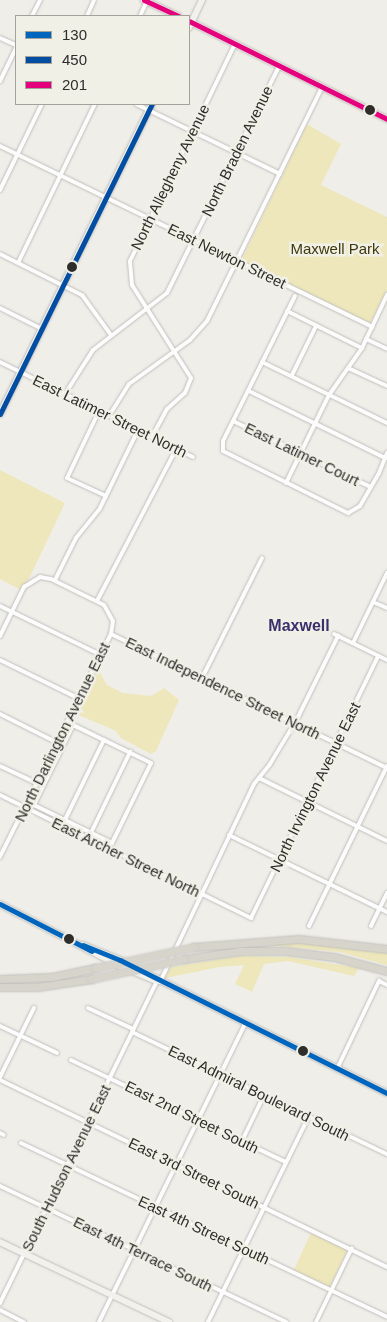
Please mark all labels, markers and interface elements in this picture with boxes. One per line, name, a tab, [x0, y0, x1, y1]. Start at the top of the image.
legend	[15, 15, 190, 105]
text: 130	[62, 26, 87, 43]
text: 450	[62, 51, 87, 68]
text: 201	[62, 76, 87, 93]
street label: North Braden Avenue	[197, 82, 277, 220]
street label: North Allegheny Avenue	[127, 100, 213, 254]
unlabelled marker	[365, 105, 375, 115]
street label: East Newton Street	[165, 220, 289, 292]
park label: Maxwell Park	[290, 240, 380, 258]
unlabelled marker	[67, 262, 77, 272]
street label: East Latimer Street North	[30, 371, 190, 461]
street label: East Latimer Court	[242, 419, 362, 489]
district label: Maxwell	[268, 616, 330, 636]
street label: East Independence Street North	[123, 633, 323, 743]
street label: North Darlington Avenue East	[10, 639, 114, 825]
street label: North Irvington Avenue East	[266, 699, 364, 875]
street label: East Archer Street North	[49, 813, 203, 901]
unlabelled marker	[64, 934, 74, 944]
street label: East Admiral Boulevard South	[165, 1041, 353, 1145]
unlabelled marker	[298, 1046, 308, 1056]
street label: East 2nd Street South	[122, 1077, 262, 1157]
street label: South Hudson Avenue East	[18, 1081, 114, 1255]
street label: East 3rd Street South	[126, 1133, 262, 1213]
street label: East 4th Street South	[136, 1192, 272, 1268]
street label: East 4th Terrace South	[70, 1212, 216, 1296]

